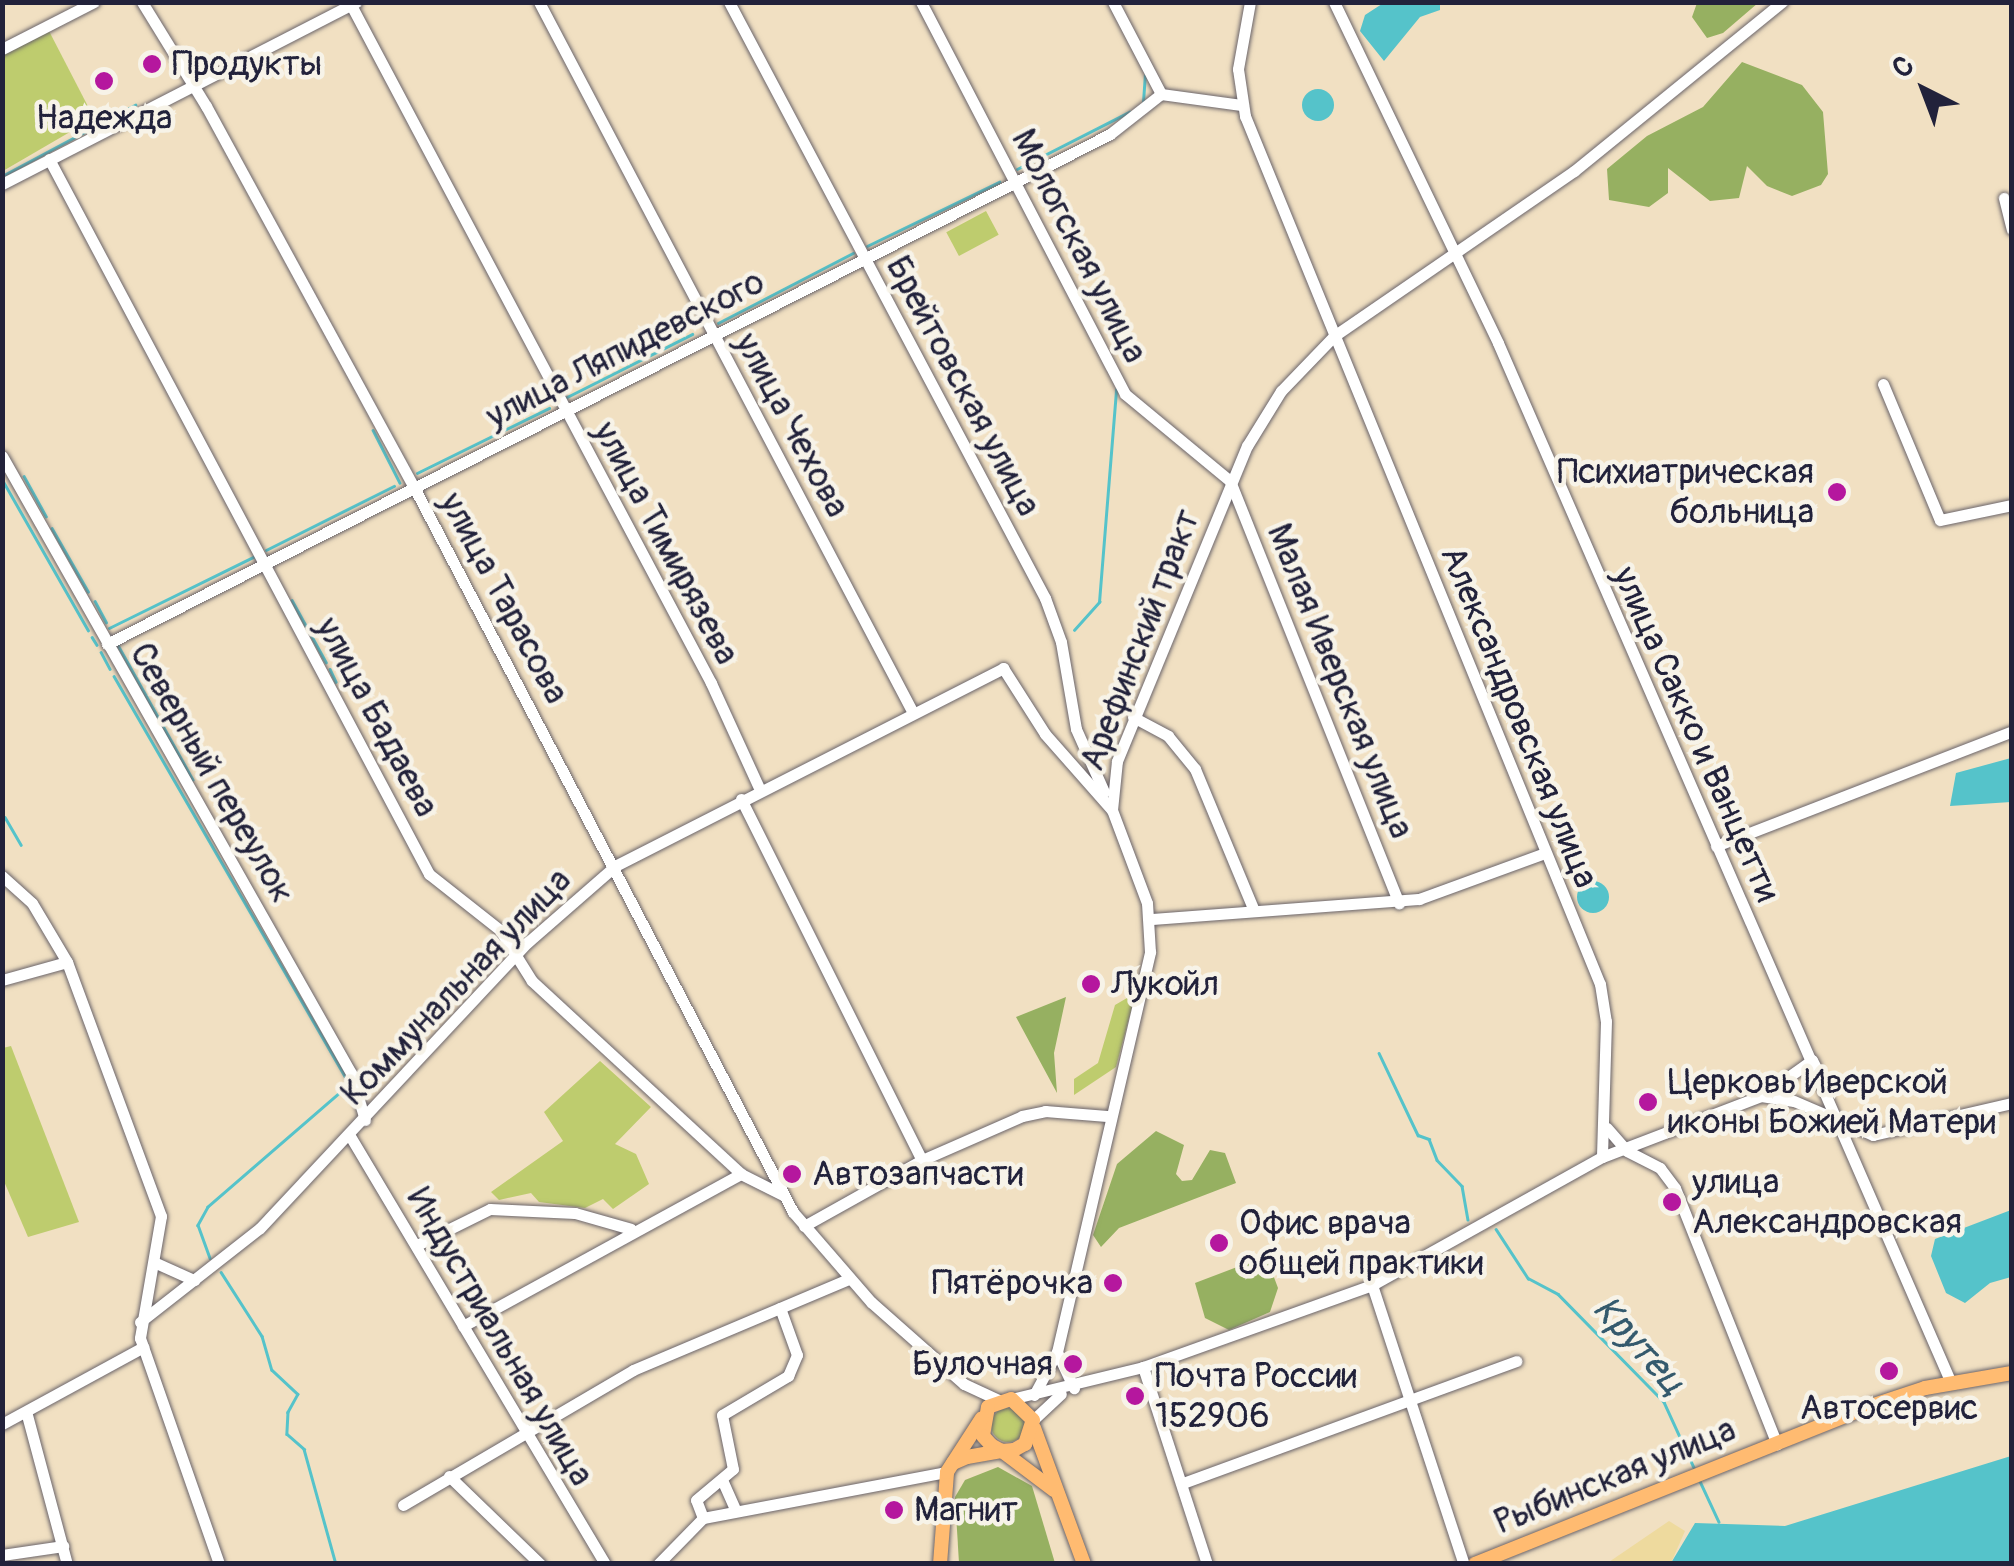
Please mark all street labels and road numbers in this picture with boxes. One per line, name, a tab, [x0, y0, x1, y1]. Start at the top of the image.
street label: Мологская улица	[1002, 122, 1156, 370]
street label: Брейтовская улица	[877, 249, 1049, 523]
street label: улица Ляпидевского	[479, 261, 771, 437]
street label: улица Чехова	[726, 326, 858, 524]
street label: улица Тимирязева	[584, 414, 748, 672]
street label: улица Тарасова	[431, 485, 577, 711]
street label: Арефинский тракт	[1071, 504, 1209, 776]
street label: Малая Иверская улица	[1258, 518, 1422, 844]
street label: Александровская улица	[1431, 540, 1607, 894]
street label: улица Сакко и Ванцетти	[1603, 560, 1789, 908]
street label: улица Бадаева	[307, 610, 447, 824]
street label: Северный переулок	[120, 636, 304, 910]
street label: Коммунальная улица	[332, 860, 580, 1114]
street label: Индустриальная улица	[398, 1181, 602, 1493]
street label: Рыбинская улица	[1488, 1409, 1742, 1543]

